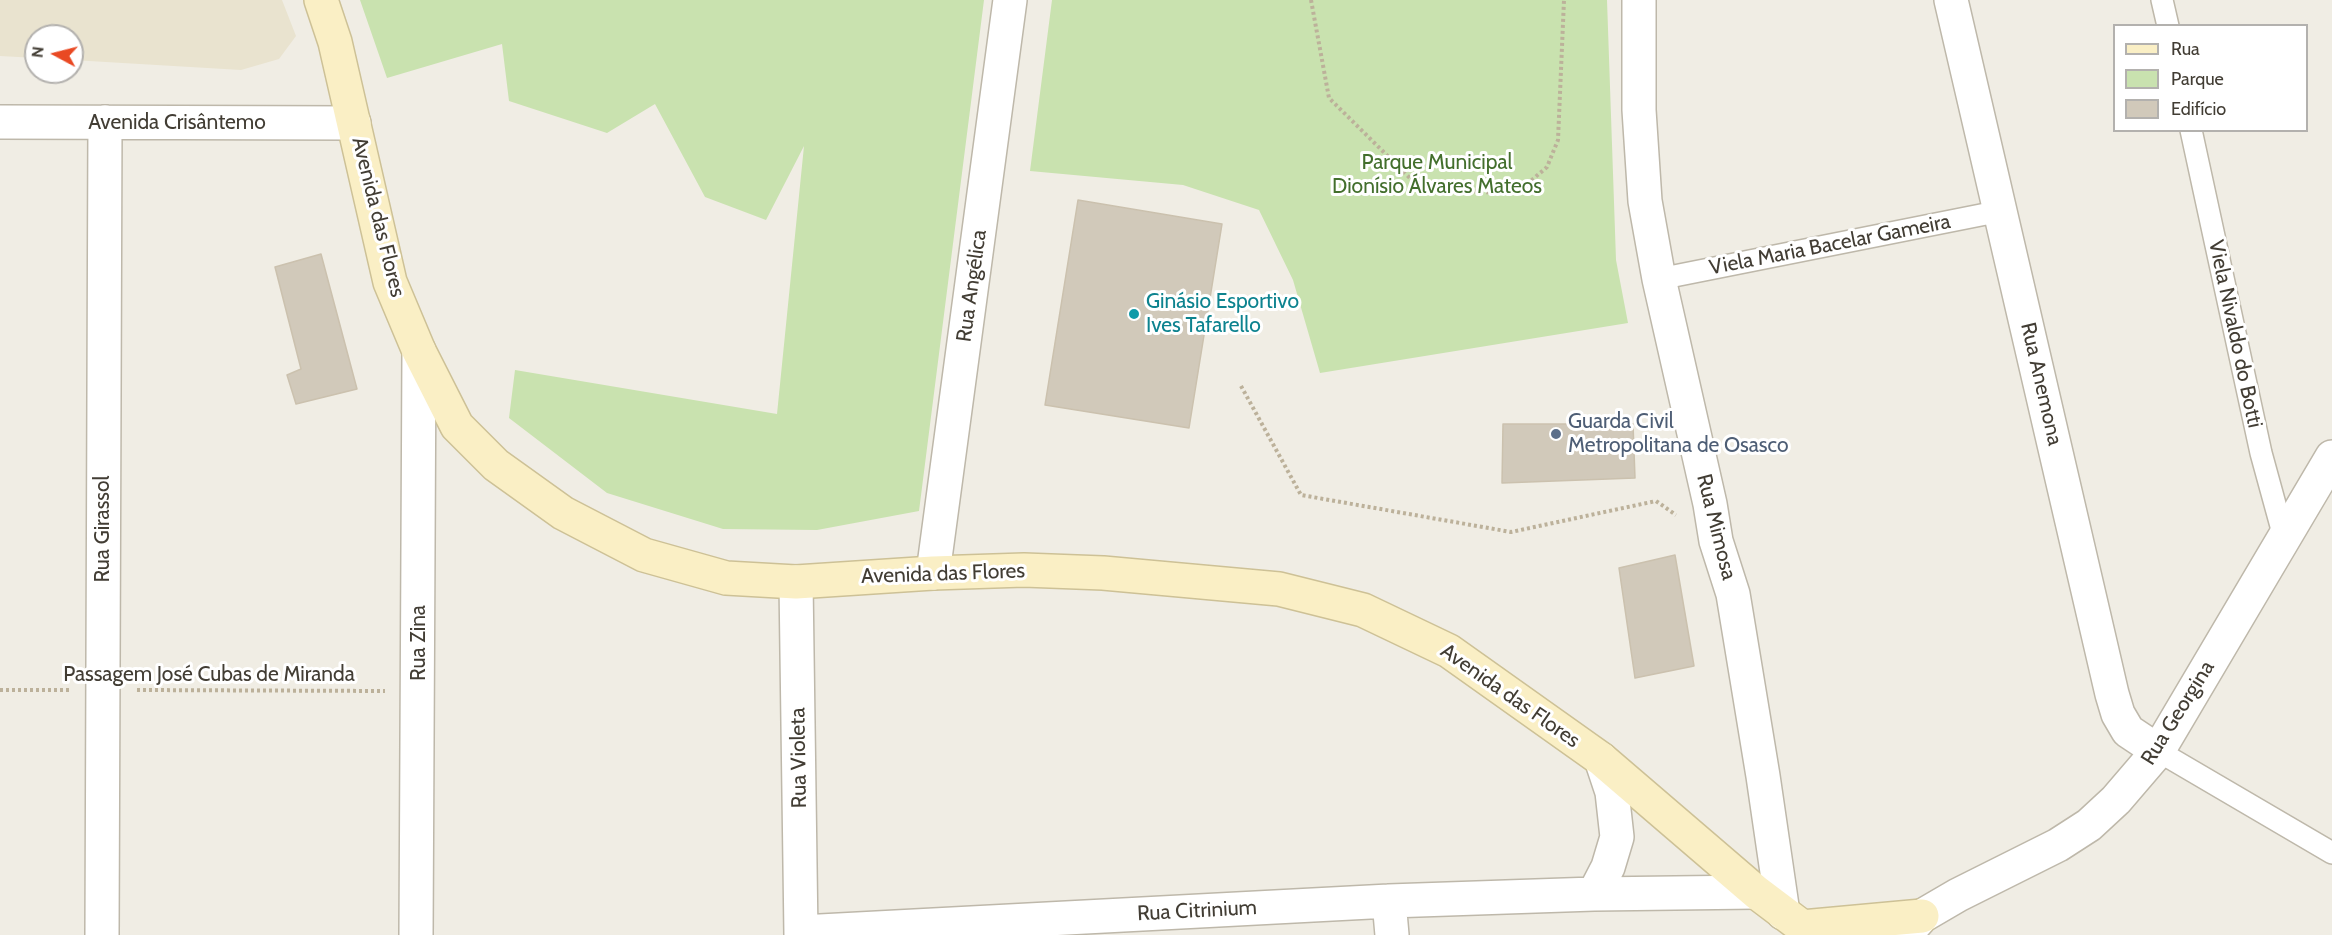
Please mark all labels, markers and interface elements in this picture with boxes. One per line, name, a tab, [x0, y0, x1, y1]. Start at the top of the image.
north arrow	[24, 24, 84, 84]
legend	[2113, 24, 2308, 132]
text: Rua	[2171, 38, 2200, 60]
text: N	[28, 45, 48, 59]
text: Parque	[2171, 68, 2224, 90]
text: Edifício	[2171, 98, 2226, 120]
street label: Avenida Crisântemo	[88, 110, 266, 136]
street label: Avenida das Flores	[346, 134, 410, 300]
park label: Parque Municipal Dionísio Álvares Mateos	[1332, 150, 1542, 200]
street label: Viela Maria Bacelar Gameira	[1707, 209, 1953, 281]
street label: Rua Angélica	[952, 228, 992, 344]
street label: Viela Nivaldo do Botti	[2203, 238, 2267, 430]
place label: Ginásio Esportivo Ives Tafarello	[1146, 289, 1299, 339]
marker: Ginásio Esportivo Ives Tafarello	[1127, 307, 1141, 321]
street label: Rua Anemona	[2015, 320, 2067, 448]
place label: Guarda Civil Metropolitana de Osasco	[1568, 409, 1788, 459]
marker: Guarda Civil Metropolitana de Osasco	[1549, 427, 1563, 441]
street label: Rua Mimosa	[1691, 471, 1741, 583]
street label: Rua Girassol	[90, 475, 116, 583]
street label: Avenida das Flores	[861, 559, 1025, 589]
street label: Rua Zina	[406, 605, 432, 681]
street label: Avenida das Flores	[1436, 639, 1584, 753]
street label: Rua Georgina	[2136, 656, 2220, 770]
street label: Passagem José Cubas de Miranda	[63, 662, 355, 688]
street label: Rua Violeta	[786, 707, 812, 809]
street label: Rua Citrinium	[1136, 895, 1258, 927]

